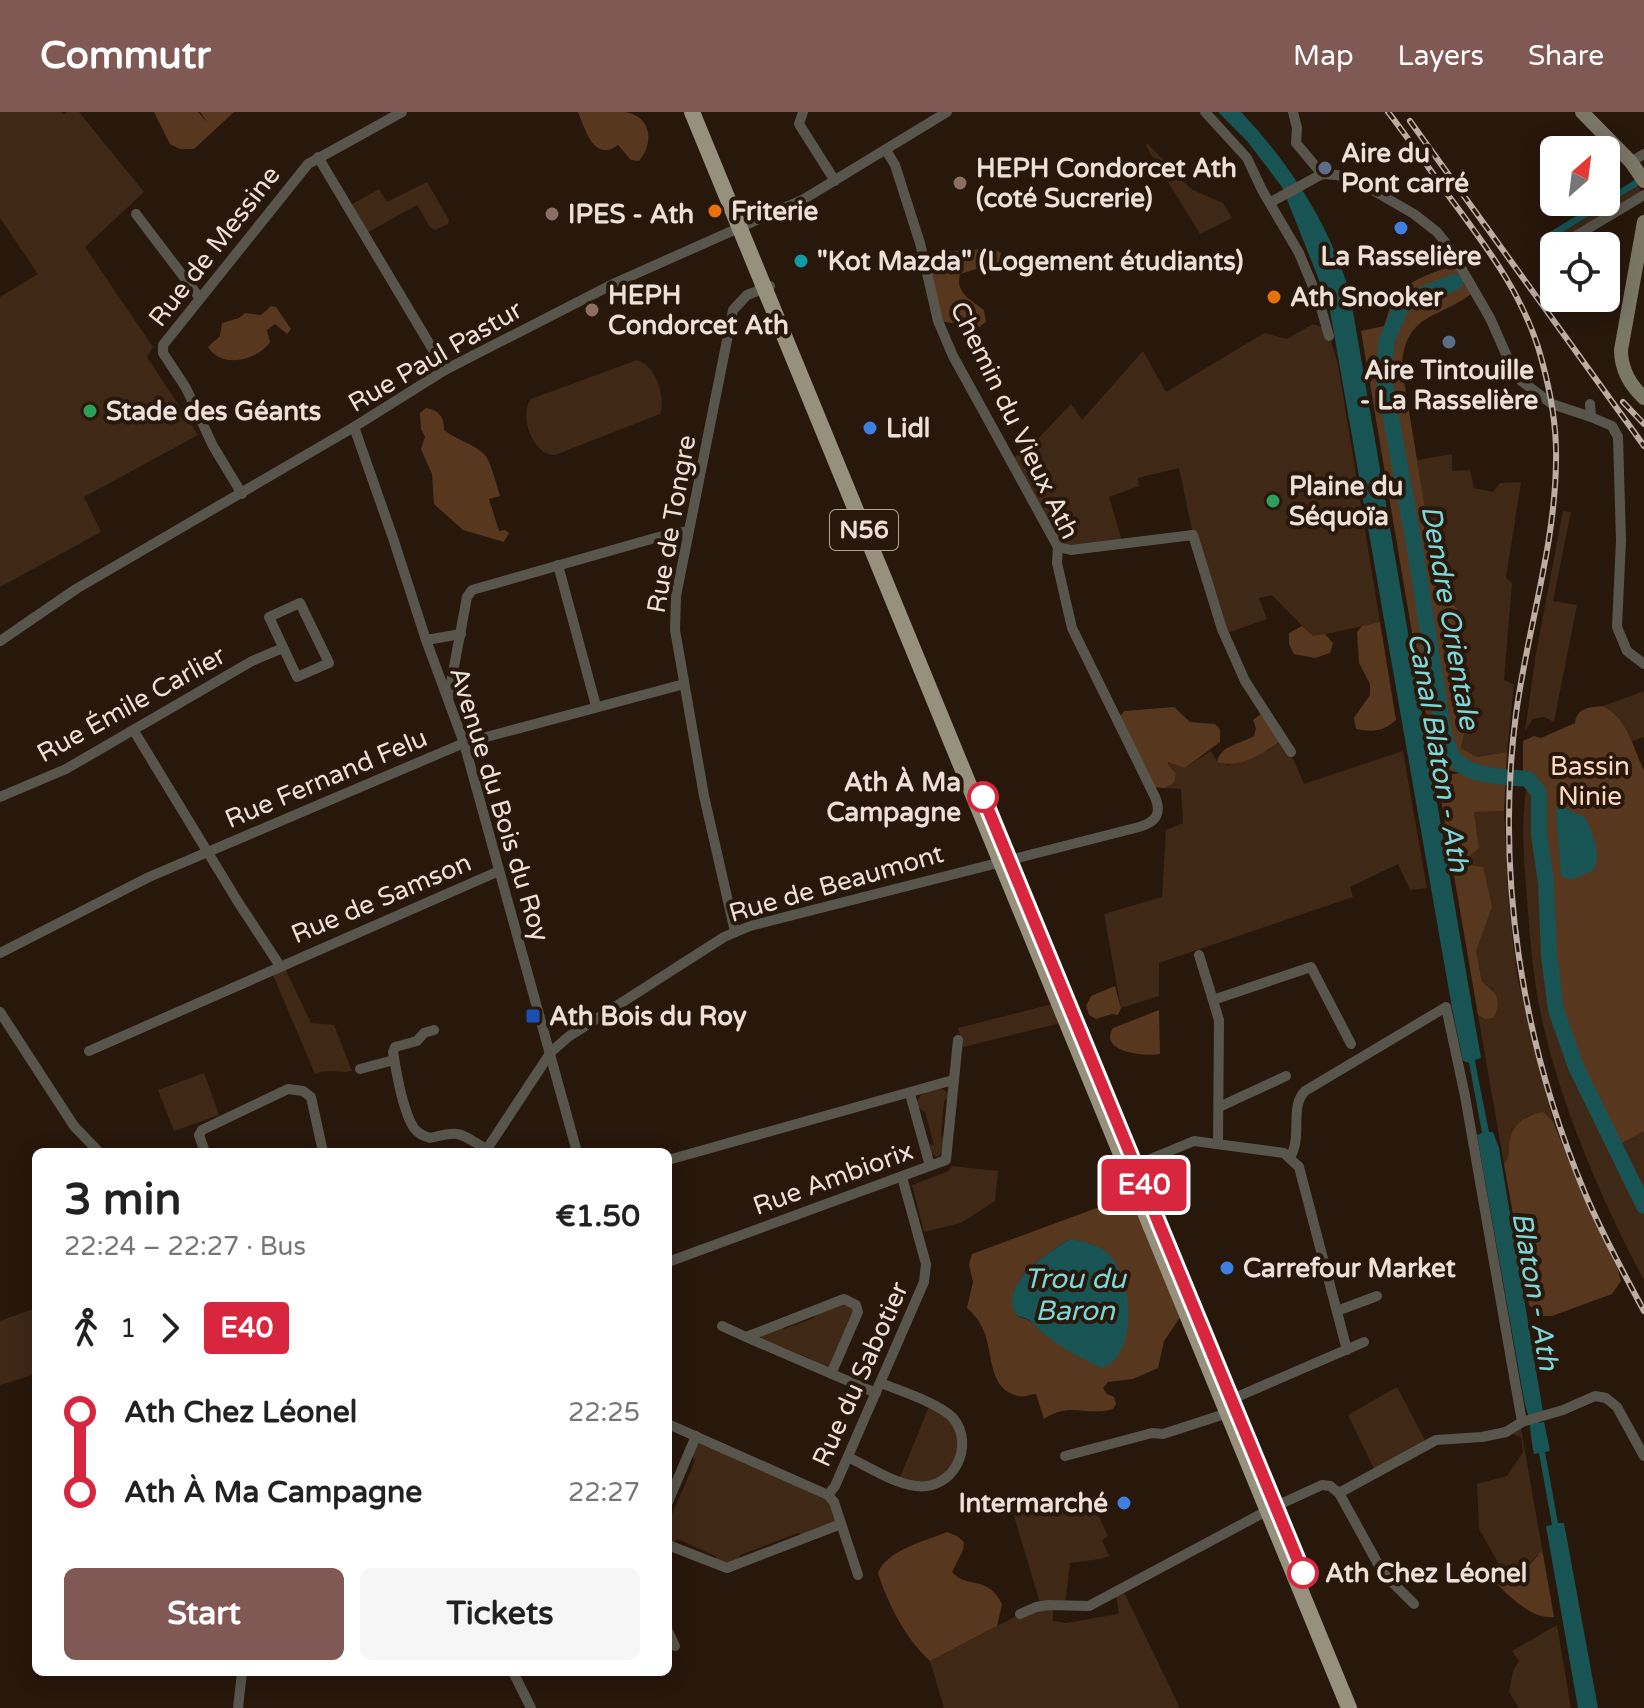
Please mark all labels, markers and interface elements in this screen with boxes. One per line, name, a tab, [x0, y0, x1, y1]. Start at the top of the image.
text: Commutr	[40, 33, 211, 79]
text: Map	[1293, 39, 1354, 73]
text: Layers	[1398, 39, 1484, 73]
text: Share	[1528, 39, 1604, 73]
north arrow	[1540, 136, 1620, 216]
map controls	[1540, 136, 1620, 312]
place label: Aire du Pont carré	[1341, 138, 1469, 199]
place label: HEPH Condorcet Ath (coté Sucrerie)	[976, 153, 1237, 214]
marker: Aire du Pont carré	[1316, 159, 1334, 177]
street label: Rue de Messine	[142, 160, 287, 333]
marker: HEPH Condorcet Ath (coté Sucrerie)	[951, 174, 969, 192]
place label: Friterie	[731, 196, 818, 227]
place label: IPES - Ath	[568, 199, 694, 230]
marker: Friterie	[706, 202, 724, 220]
marker: IPES - Ath	[543, 205, 561, 223]
marker: La Rasselière	[1392, 219, 1410, 237]
button: locate	[1540, 232, 1620, 312]
place label: La Rasselière	[1320, 241, 1482, 272]
place label: "Kot Mazda" (Logement étudiants)	[817, 246, 1243, 277]
marker: "Kot Mazda" (Logement étudiants)	[792, 252, 810, 270]
place label: HEPH Condorcet Ath	[608, 280, 789, 341]
place label: Ath Snooker	[1290, 282, 1444, 313]
marker: Ath Snooker	[1265, 288, 1283, 306]
street label: Rue Paul Pastur	[343, 294, 528, 419]
street label: Chemin du Vieux Ath	[944, 296, 1086, 544]
marker: HEPH Condorcet Ath	[583, 301, 601, 319]
marker: Aire Tintouille - La Rasselière	[1440, 333, 1458, 351]
place label: Aire Tintouille - La Rasselière	[1360, 355, 1539, 416]
place label: Stade des Géants	[106, 396, 321, 427]
marker: Stade des Géants	[81, 402, 99, 420]
place label: Lidl	[886, 413, 930, 444]
marker: Lidl	[861, 419, 879, 437]
street label: Rue de Tongre	[641, 433, 702, 616]
place label: Plaine du Séquoïa	[1289, 471, 1403, 532]
marker: Plaine du Séquoïa	[1264, 492, 1282, 510]
water label: Dendre Orientale	[1414, 503, 1487, 734]
road number: N56	[830, 510, 898, 550]
water label: Canal Blaton - Ath	[1400, 630, 1476, 875]
street label: Rue Émile Carlier	[32, 640, 231, 769]
street label: Avenue du Bois du Roy	[443, 663, 556, 945]
street label: Rue Fernand Felu	[220, 722, 432, 835]
park label: Bassin Ninie	[1550, 751, 1630, 812]
place label: Ath À Ma Campagne	[826, 766, 961, 828]
marker: Ath À Ma Campagne	[968, 782, 998, 812]
street label: Rue de Beaumont	[725, 838, 947, 929]
street label: Rue de Samson	[287, 847, 476, 950]
place label: Ath Bois du Roy	[549, 1001, 747, 1032]
marker: Ath Bois du Roy	[524, 1007, 542, 1025]
street label: Rue Ambiorix	[749, 1135, 917, 1222]
line badge: E40	[1098, 1159, 1190, 1211]
text: E40	[1117, 1168, 1171, 1202]
text: 3 min	[64, 1174, 181, 1227]
text: €1.50	[555, 1198, 640, 1235]
water label: Blaton - Ath	[1504, 1209, 1566, 1374]
text: 22:24 – 22:27 · Bus	[64, 1231, 306, 1262]
place label: Carrefour Market	[1243, 1253, 1456, 1284]
marker: Carrefour Market	[1218, 1259, 1236, 1277]
water label: Trou du Baron	[1024, 1262, 1128, 1328]
street label: Rue du Sabotier	[806, 1277, 915, 1471]
icon: walk	[64, 1306, 108, 1350]
icon: forward	[148, 1306, 192, 1350]
text: E40	[220, 1311, 273, 1345]
text: 1	[120, 1313, 136, 1344]
text: Ath Chez Léonel	[124, 1394, 357, 1431]
text: 22:25	[568, 1397, 640, 1428]
text: Ath À Ma Campagne	[124, 1474, 422, 1511]
text: 22:27	[568, 1477, 640, 1508]
place label: Intermarché	[958, 1488, 1108, 1519]
marker: Intermarché	[1115, 1494, 1133, 1512]
marker: Ath Chez Léonel	[1288, 1558, 1318, 1588]
place label: Ath Chez Léonel	[1325, 1558, 1527, 1589]
button: Start	[64, 1568, 344, 1660]
button: Tickets	[360, 1568, 640, 1660]

